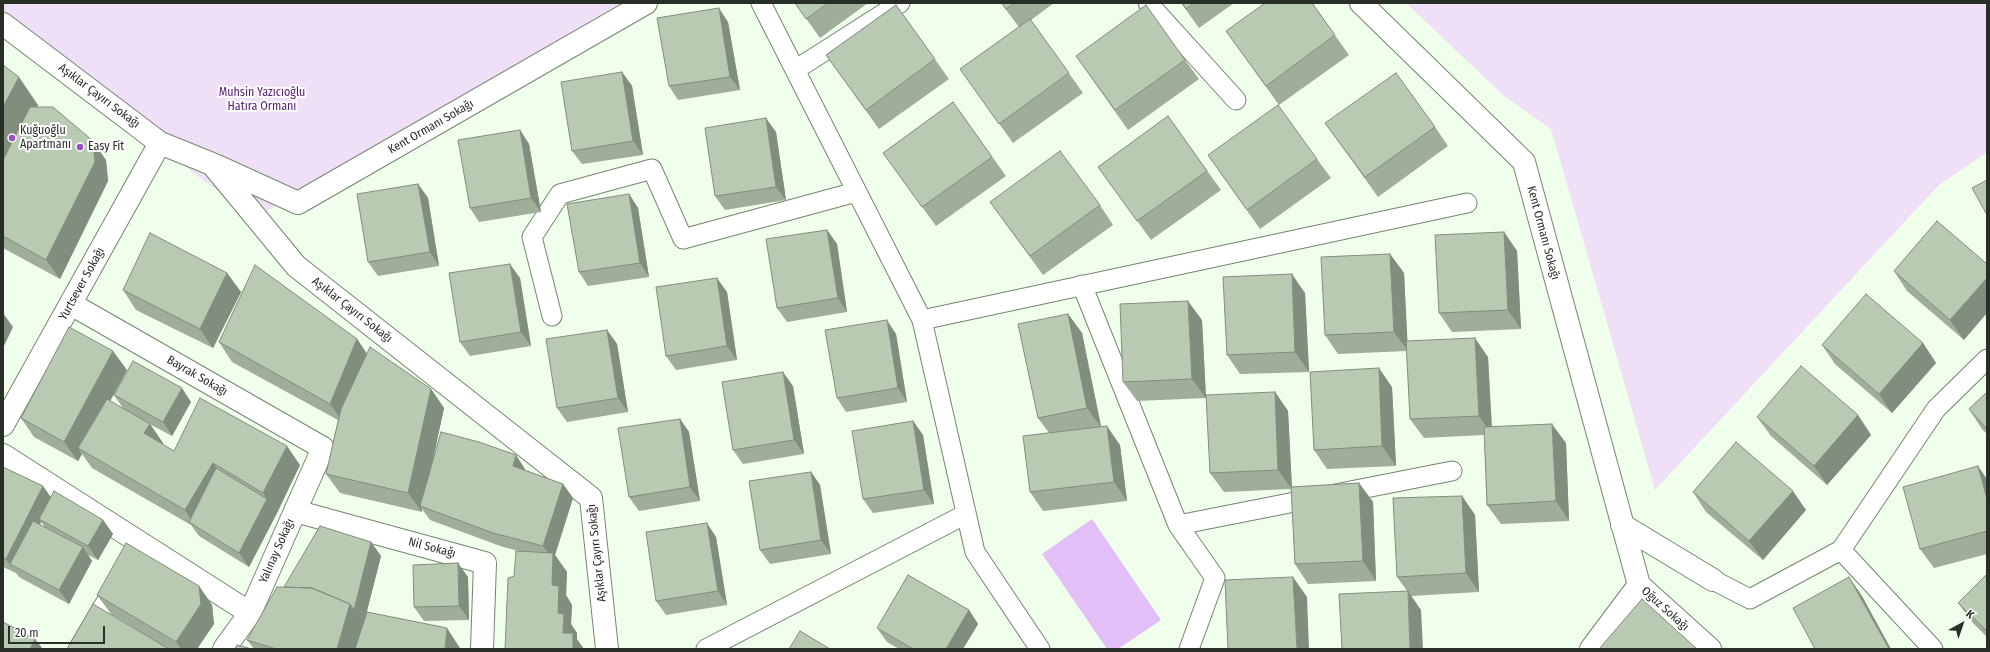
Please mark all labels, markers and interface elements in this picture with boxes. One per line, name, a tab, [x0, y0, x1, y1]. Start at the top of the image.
street label: Aşıklar Çayırı Sokağı	[55, 61, 143, 131]
park label: Muhsin Yazıcıoğlu Hatıra Ormanı	[219, 86, 305, 114]
street label: Kent Ormanı Sokağı	[386, 97, 476, 157]
place label: Kuğuoğlu Apartmanı	[20, 124, 71, 152]
marker: Kuğuoğlu Apartmanı	[7, 133, 17, 143]
place label: Easy Fit	[88, 140, 124, 154]
marker: Easy Fit	[75, 142, 85, 152]
street label: Kent Ormanı Sokağı	[1524, 185, 1562, 281]
street label: Yurtsever Sokağı	[56, 245, 108, 323]
street label: Aşıklar Çayırı Sokağı	[309, 274, 395, 346]
street label: Bayrak Sokağı	[164, 353, 230, 399]
street label: Aşıklar Çayırı Sokağı	[585, 503, 609, 603]
street label: Yalınay Sokağı	[256, 516, 298, 586]
street label: Nil Sokağı	[407, 535, 457, 561]
street label: Oğuz Sokağı	[1638, 584, 1692, 634]
north arrow	[1942, 604, 1982, 644]
text: K	[1963, 607, 1977, 621]
scale bar	[10, 618, 107, 644]
text: 20 m	[15, 626, 39, 640]

